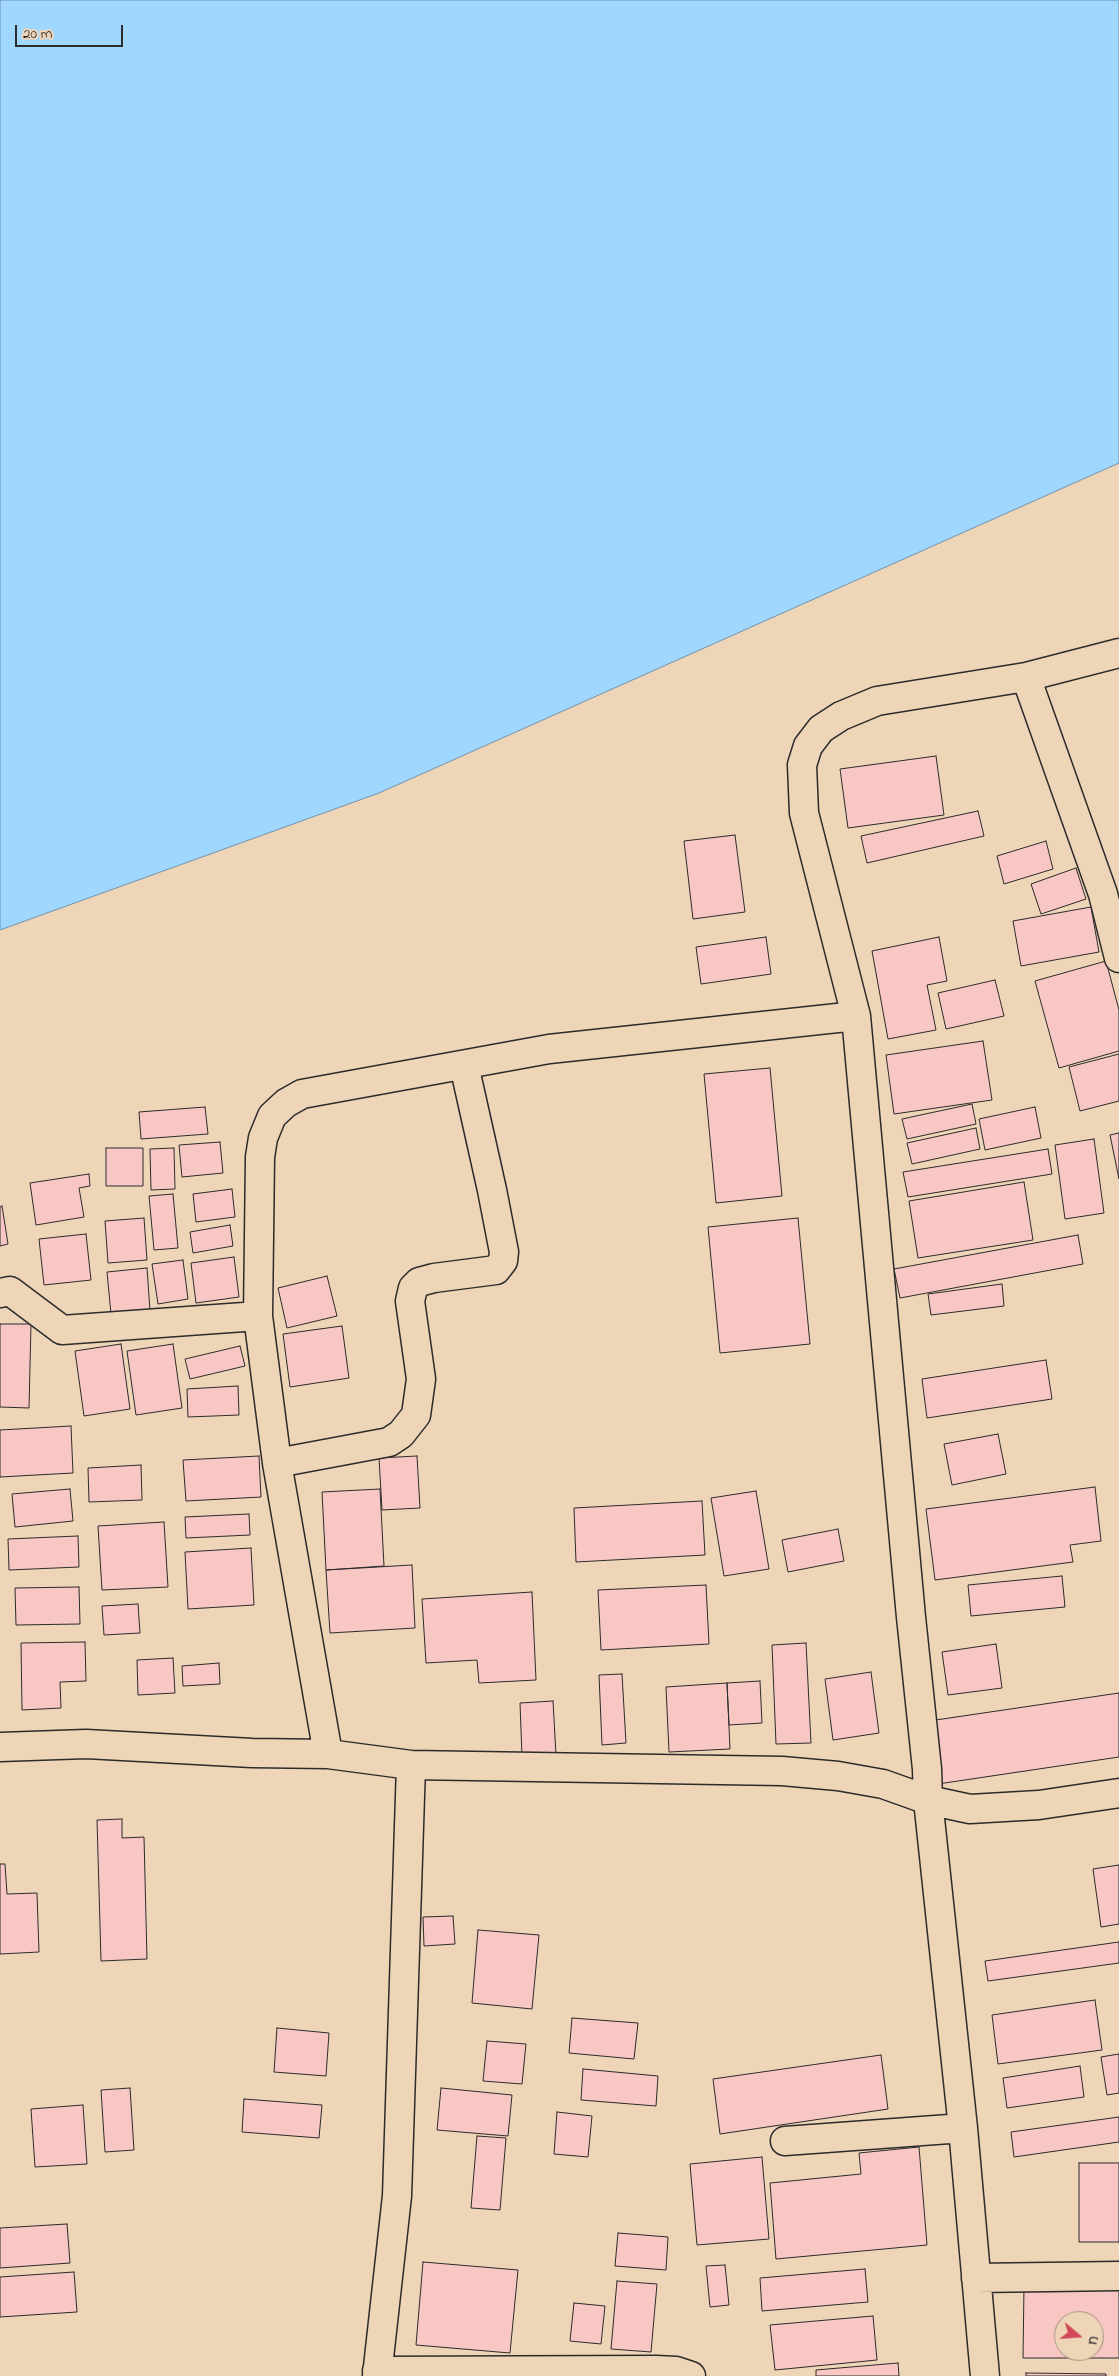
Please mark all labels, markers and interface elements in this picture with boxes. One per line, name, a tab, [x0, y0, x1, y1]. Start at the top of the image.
scale bar	[18, 15, 125, 47]
text: 20 m	[23, 23, 52, 45]
north arrow	[1054, 2311, 1104, 2361]
text: U	[1081, 2333, 1104, 2348]

